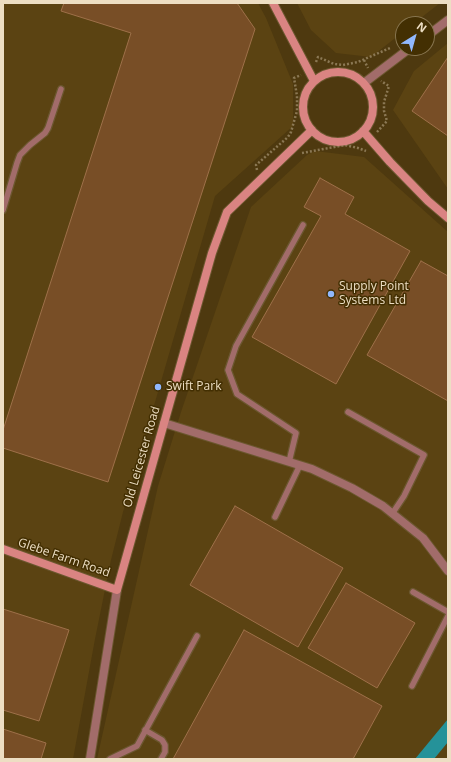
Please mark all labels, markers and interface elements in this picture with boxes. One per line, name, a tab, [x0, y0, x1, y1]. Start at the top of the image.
north arrow	[395, 16, 435, 56]
text: N	[414, 18, 430, 35]
place label: Supply Point Systems Ltd	[339, 280, 409, 308]
marker: Supply Point Systems Ltd	[326, 289, 336, 299]
place label: Swift Park	[166, 380, 221, 394]
marker: Swift Park	[153, 382, 163, 392]
street label: Old Leicester Road	[121, 405, 163, 509]
street label: Glebe Farm Road	[16, 536, 112, 580]

